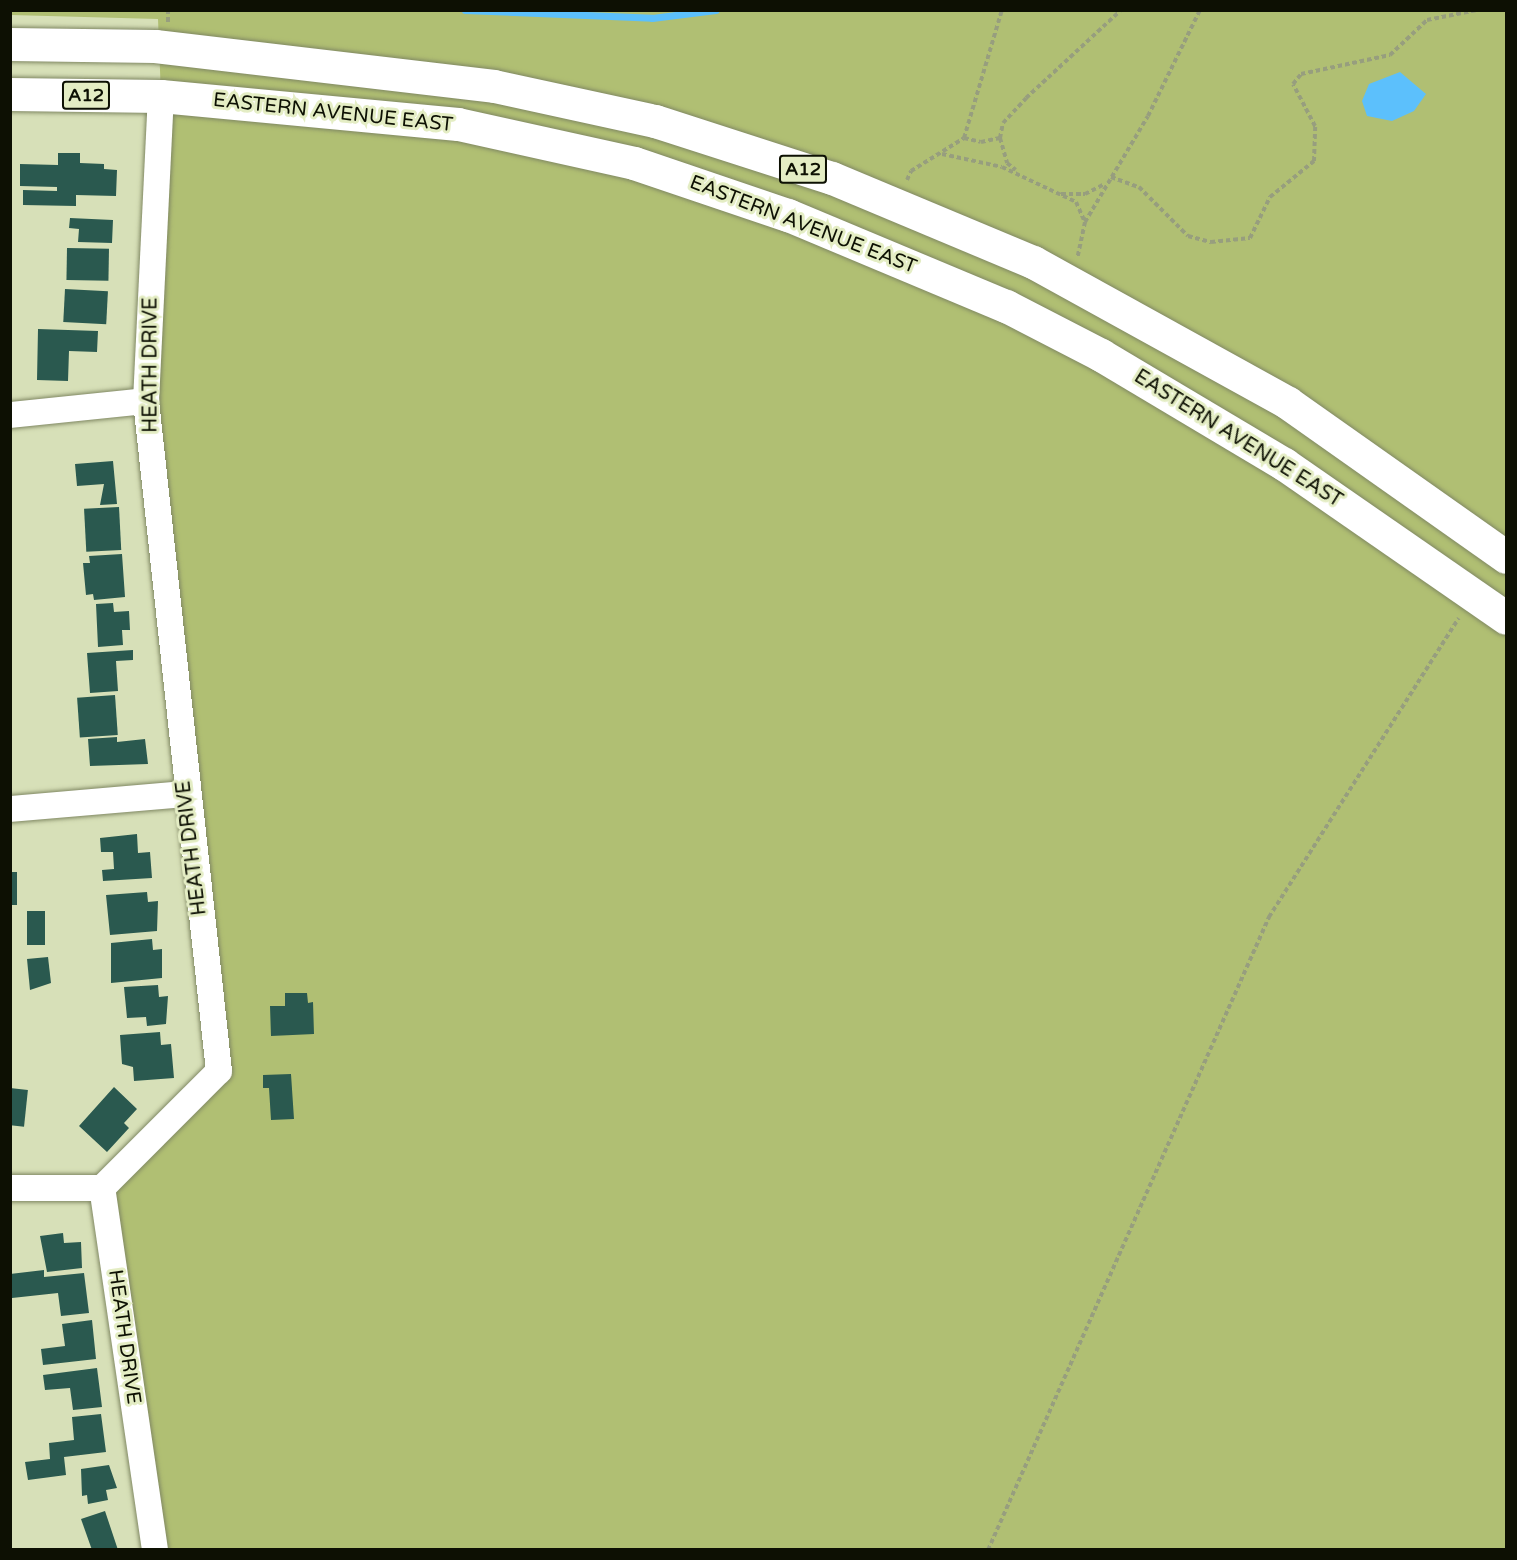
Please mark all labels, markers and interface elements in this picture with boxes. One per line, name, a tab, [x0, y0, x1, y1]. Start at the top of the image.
road number: A12	[60, 80, 112, 110]
street label: EASTERN AVENUE EAST	[212, 88, 454, 138]
road number: A12	[778, 154, 828, 184]
street label: EASTERN AVENUE EAST	[686, 171, 920, 279]
street label: HEATH DRIVE	[139, 297, 163, 433]
street label: EASTERN AVENUE EAST	[1129, 365, 1347, 513]
street label: HEATH DRIVE	[172, 779, 212, 917]
street label: HEATH DRIVE	[103, 1268, 145, 1406]

